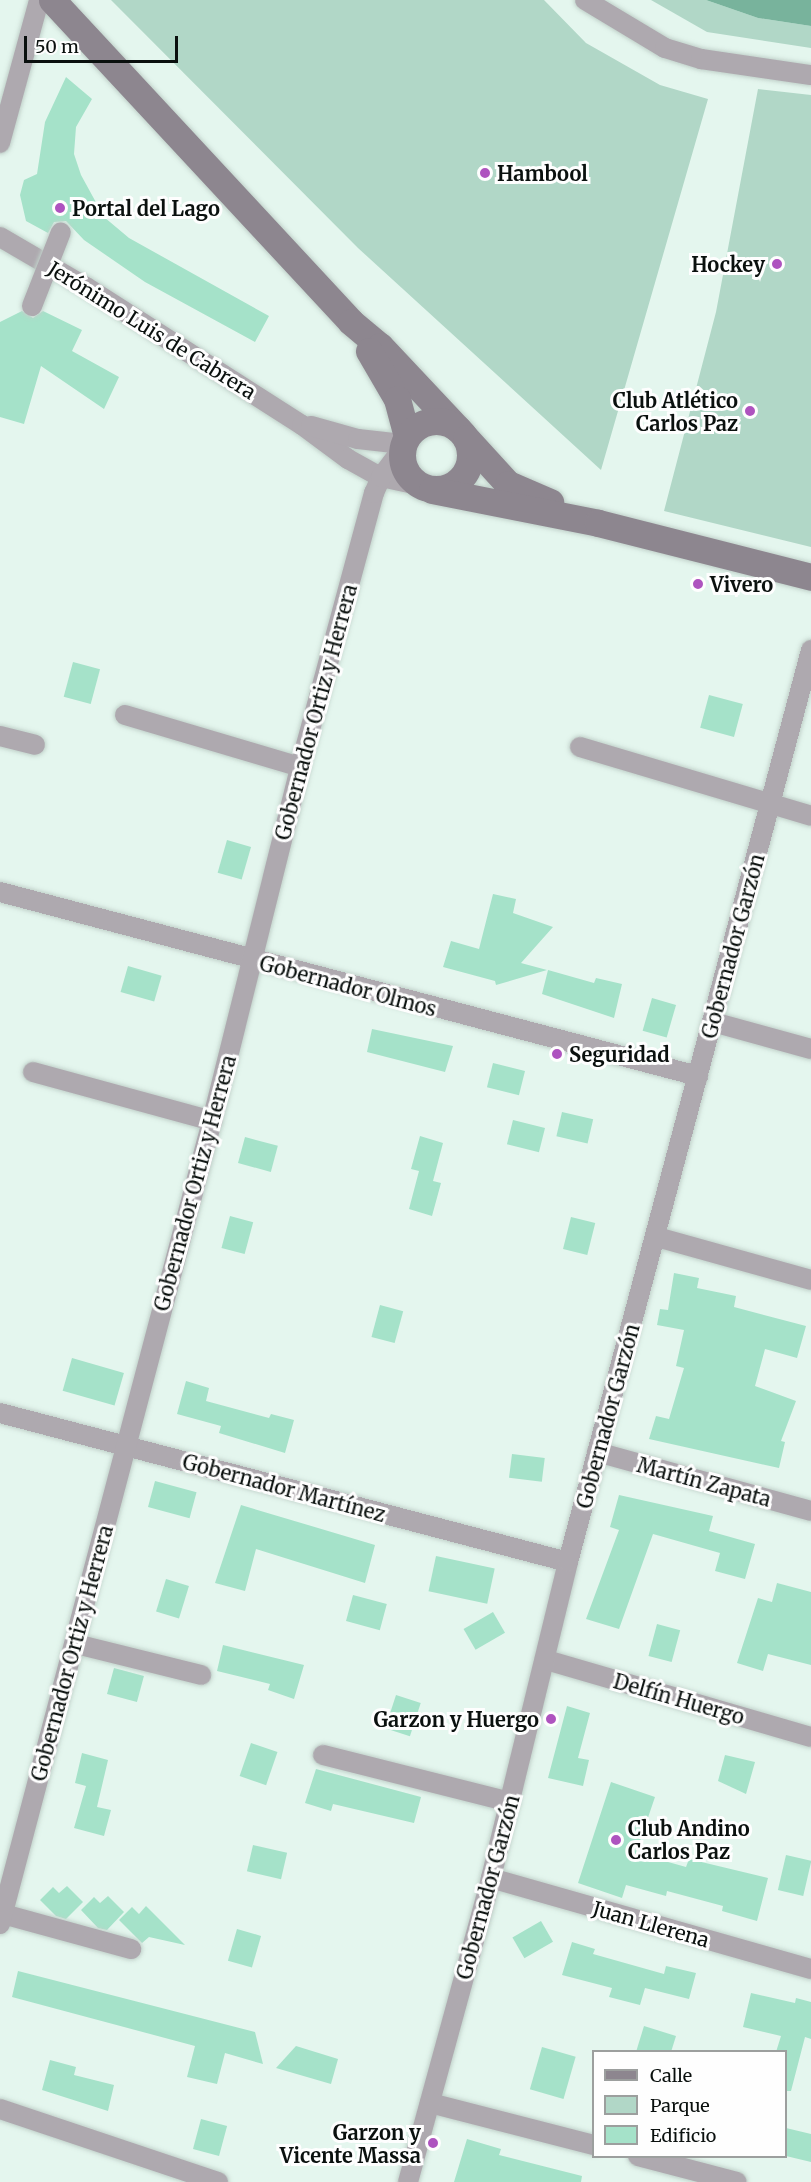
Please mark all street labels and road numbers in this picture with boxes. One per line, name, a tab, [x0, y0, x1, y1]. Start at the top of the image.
street label: Jerónimo Luis de Cabrera	[44, 256, 260, 404]
street label: Gobernador Ortiz y Herrera	[270, 581, 362, 843]
street label: Gobernador Garzón	[697, 851, 769, 1041]
street label: Gobernador Olmos	[257, 951, 439, 1021]
street label: Gobernador Ortiz y Herrera	[149, 1052, 241, 1314]
street label: Gobernador Garzón	[572, 1321, 644, 1511]
street label: Gobernador Martínez	[180, 1449, 388, 1527]
street label: Martín Zapata	[634, 1453, 774, 1511]
street label: Gobernador Ortiz y Herrera	[26, 1522, 118, 1784]
street label: Delfín Huergo	[611, 1669, 747, 1729]
street label: Gobernador Garzón	[452, 1792, 524, 1982]
street label: Juan Llerena	[590, 1896, 712, 1952]

